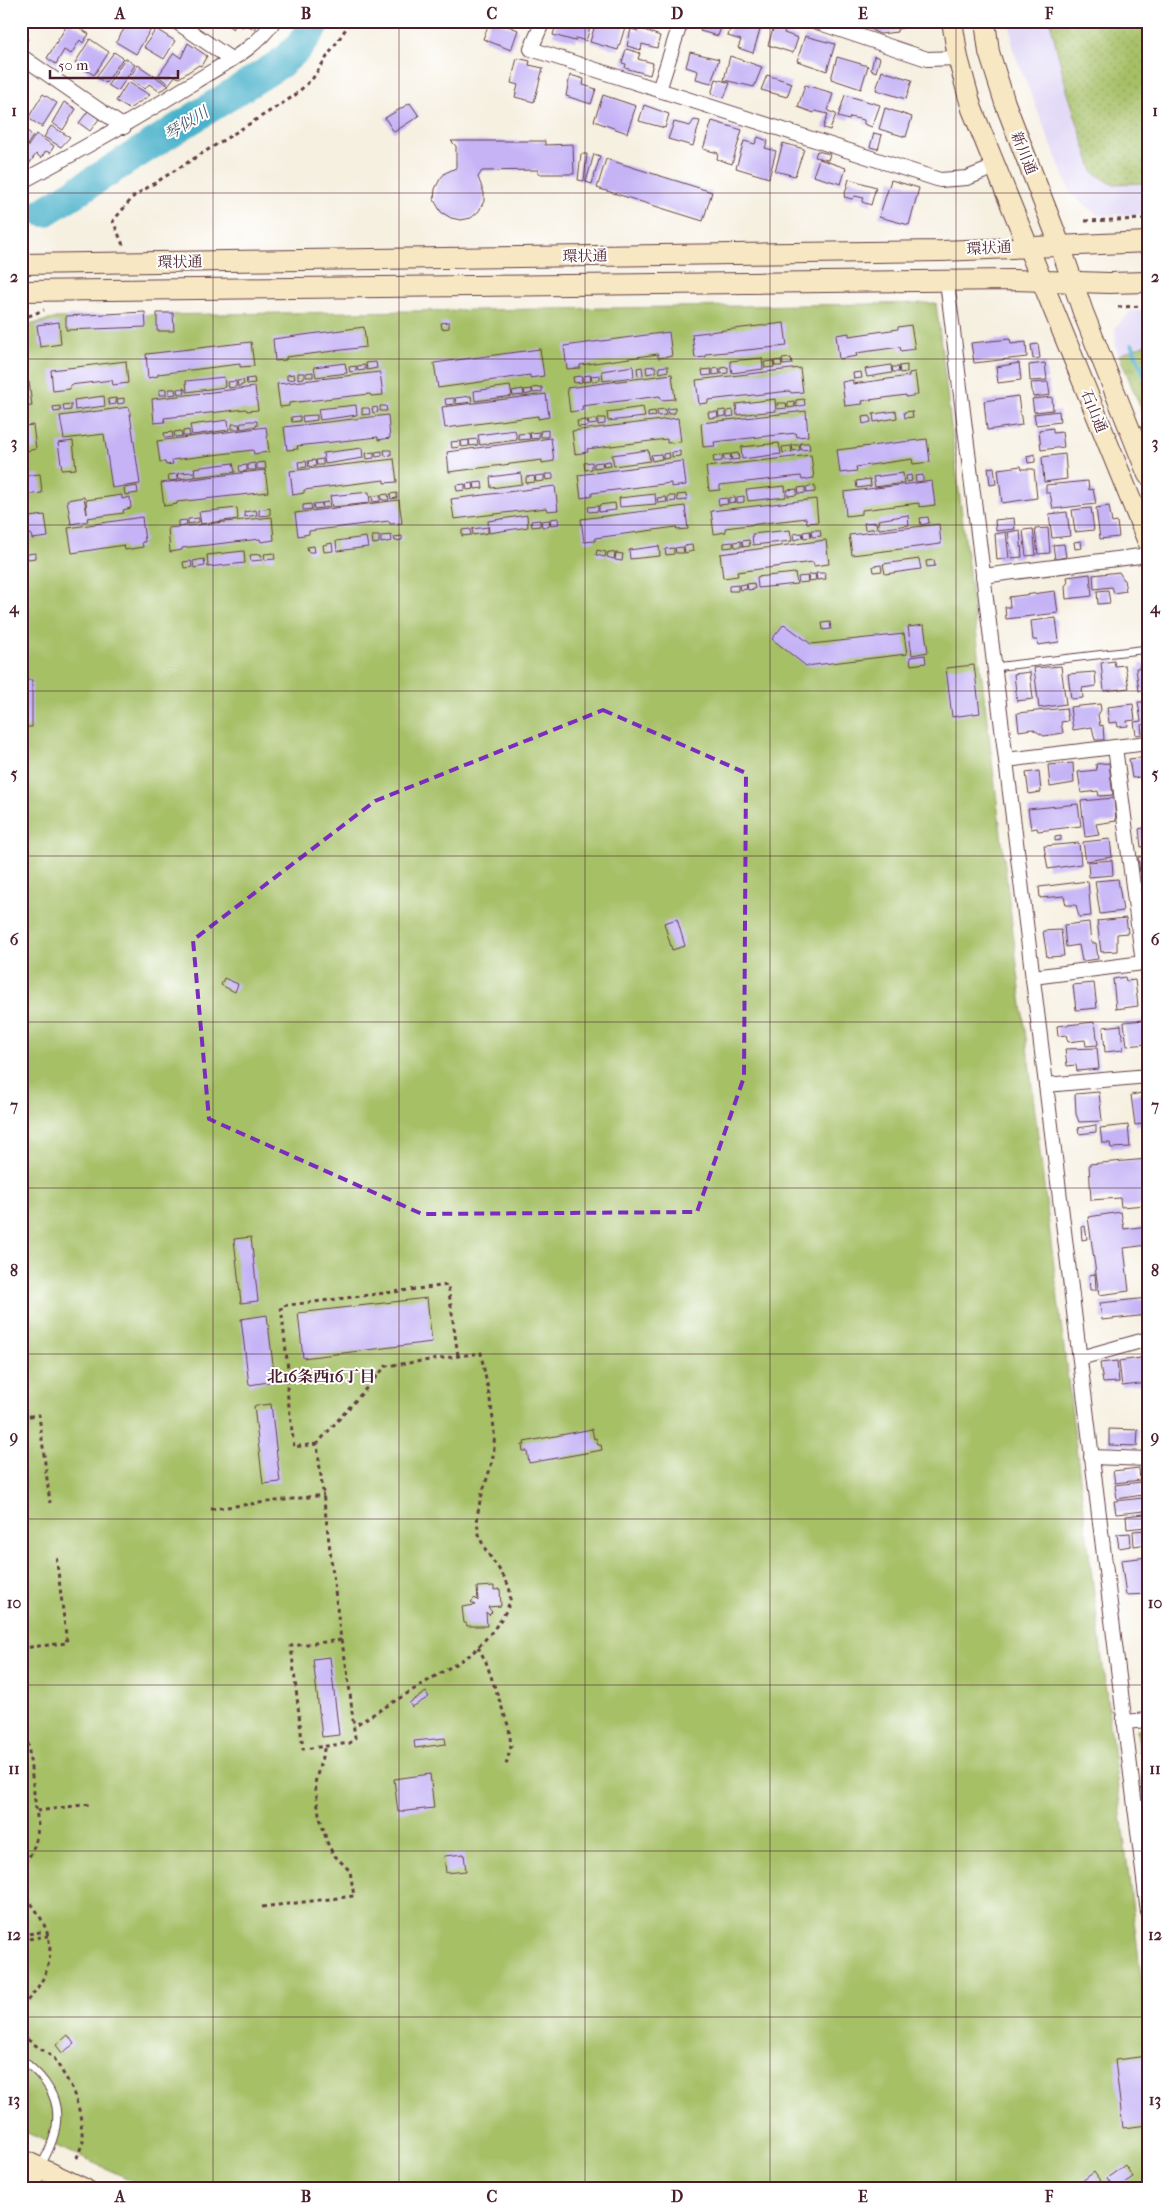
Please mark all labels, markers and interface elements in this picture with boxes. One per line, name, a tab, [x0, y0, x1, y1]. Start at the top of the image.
text: A	[114, 4, 126, 23]
text: B	[301, 4, 311, 23]
text: C	[487, 4, 498, 23]
text: D	[671, 4, 683, 23]
text: E	[858, 4, 868, 23]
text: F	[1044, 4, 1054, 23]
scale bar	[50, 48, 178, 80]
text: 50 m	[58, 56, 89, 74]
text: 1	[11, 101, 17, 120]
text: 1	[1152, 101, 1158, 120]
water label: 琴似川	[161, 102, 213, 144]
street label: 新川通	[1007, 129, 1041, 177]
street label: 環状通	[966, 238, 1012, 258]
street label: 環状通	[562, 247, 608, 265]
street label: 環状通	[157, 253, 203, 271]
text: 2	[10, 267, 18, 286]
text: 2	[1151, 267, 1159, 286]
street label: 石山通	[1077, 387, 1111, 435]
text: 3	[11, 433, 17, 453]
text: 3	[1152, 433, 1158, 453]
text: 4	[8, 598, 20, 618]
text: 4	[1149, 598, 1161, 618]
text: 5	[11, 764, 18, 783]
text: 5	[1152, 764, 1159, 783]
text: 6	[10, 930, 19, 949]
text: 6	[1151, 930, 1160, 949]
text: 7	[9, 1096, 18, 1115]
text: 7	[1150, 1096, 1159, 1115]
text: 8	[10, 1261, 18, 1280]
text: 8	[1151, 1261, 1159, 1280]
district label: 北16条西16丁目	[267, 1367, 375, 1386]
text: 9	[9, 1427, 18, 1447]
text: 9	[1150, 1427, 1159, 1447]
text: 10	[7, 1593, 21, 1612]
text: 10	[1148, 1593, 1162, 1612]
text: 11	[8, 1759, 20, 1778]
text: 11	[1149, 1759, 1161, 1778]
text: 12	[7, 1925, 21, 1944]
text: 12	[1148, 1925, 1162, 1944]
text: 13	[8, 2090, 20, 2110]
text: 13	[1149, 2090, 1161, 2110]
text: A	[114, 2187, 126, 2206]
text: B	[301, 2187, 311, 2206]
text: C	[487, 2187, 498, 2206]
text: D	[671, 2187, 683, 2206]
text: E	[858, 2187, 868, 2206]
text: F	[1044, 2187, 1054, 2206]

